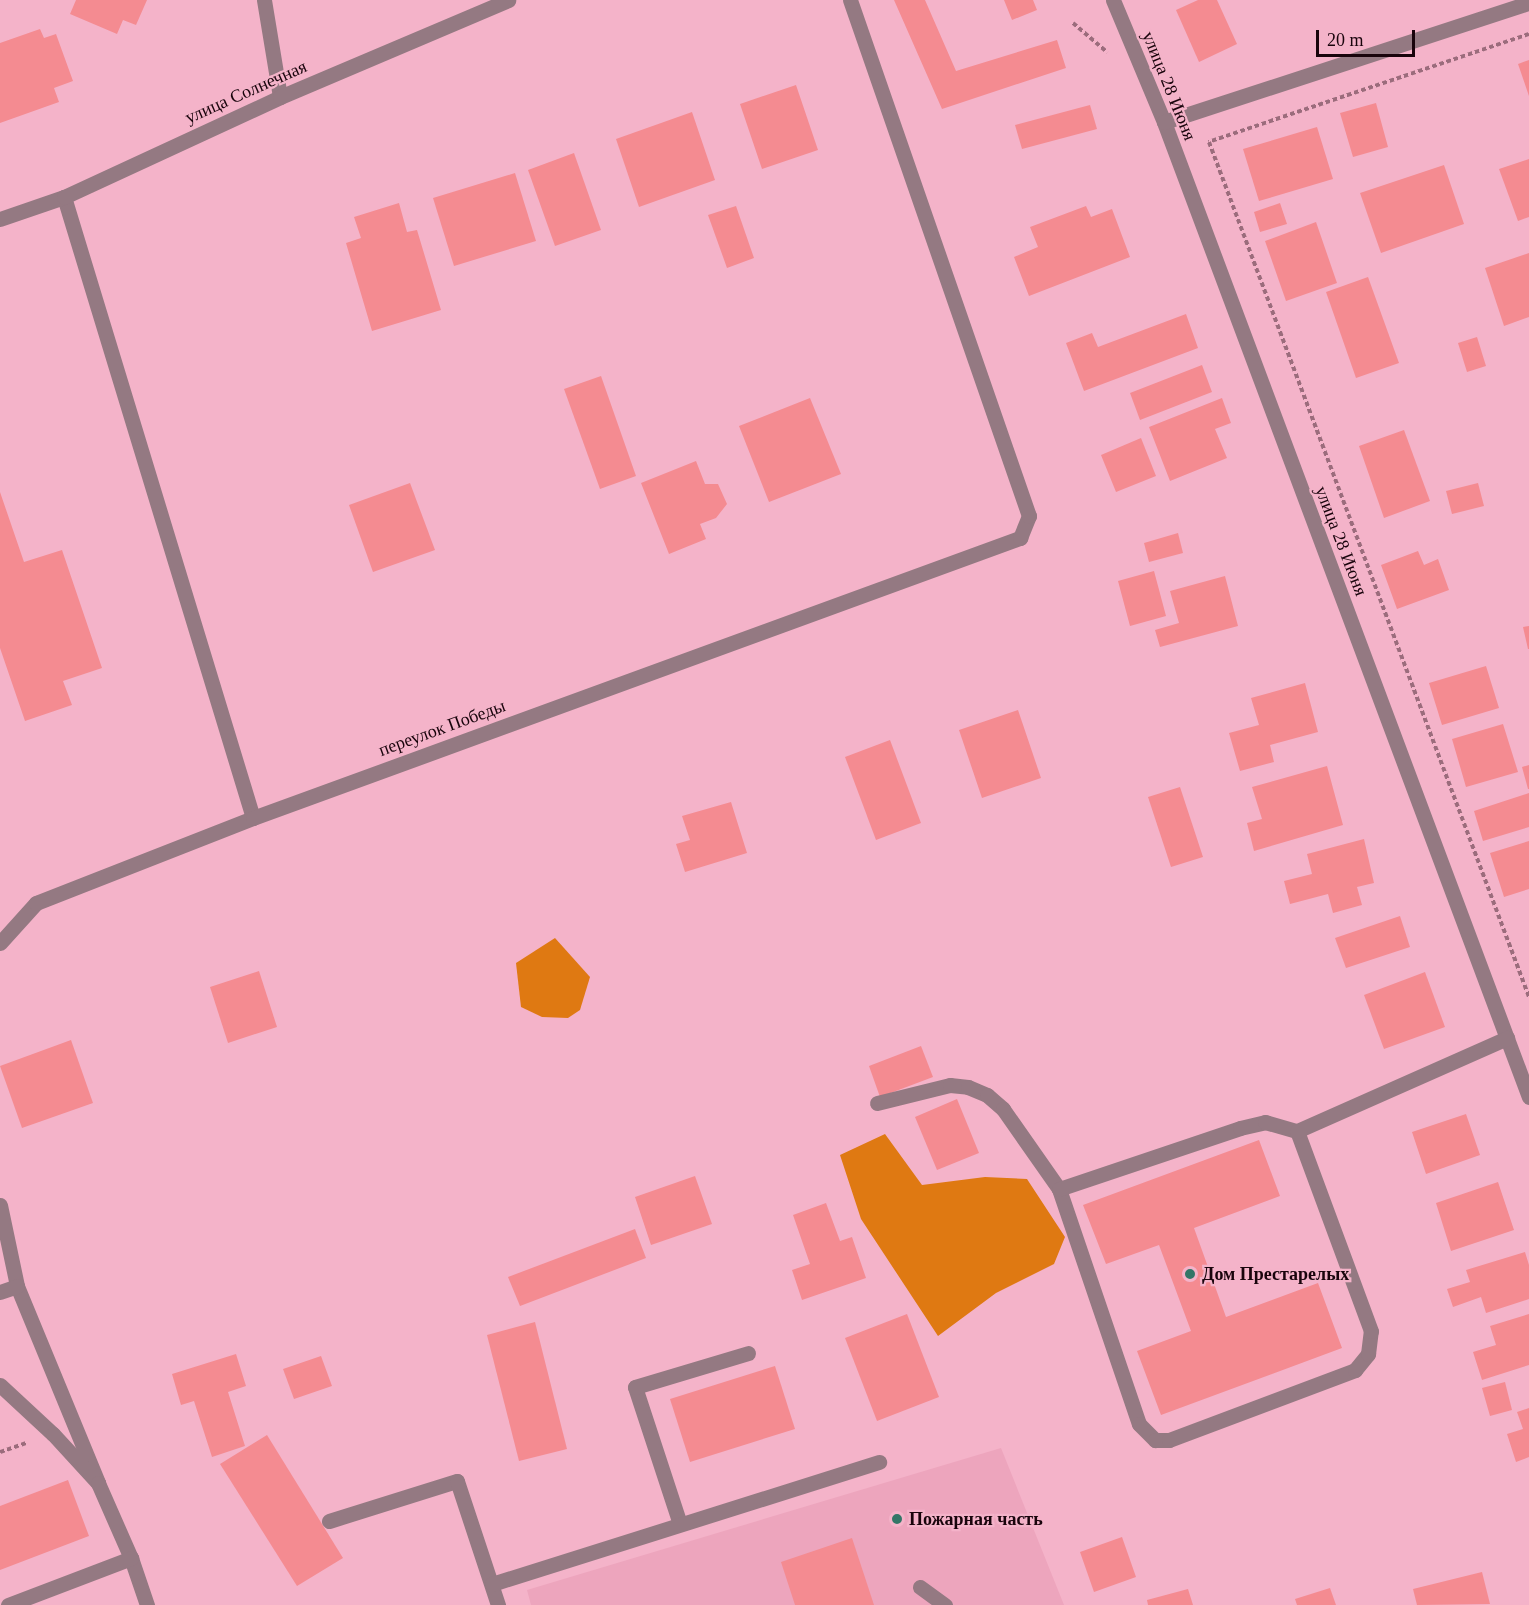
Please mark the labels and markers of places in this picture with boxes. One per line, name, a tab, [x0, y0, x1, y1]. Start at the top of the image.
place label: Дом Престарелых	[1202, 1263, 1349, 1285]
marker: Дом Престарелых	[1183, 1267, 1197, 1281]
place label: Пожарная часть	[909, 1508, 1043, 1530]
marker: Пожарная часть	[890, 1512, 904, 1526]

